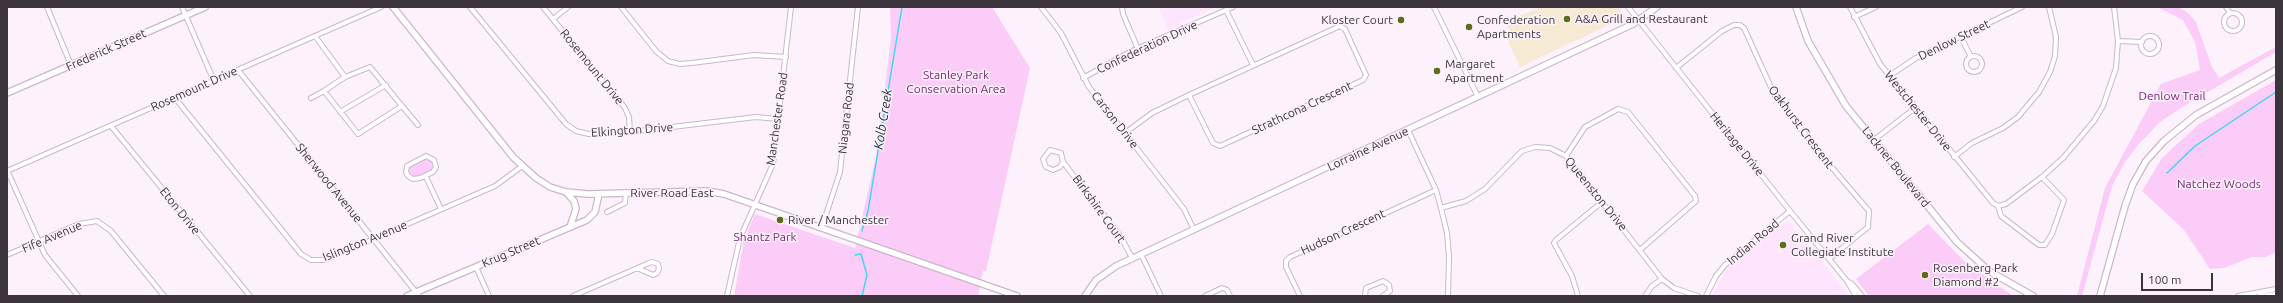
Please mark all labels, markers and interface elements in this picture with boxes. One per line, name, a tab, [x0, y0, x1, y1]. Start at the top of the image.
place label: A&A Grill and Restaurant	[1575, 12, 1708, 26]
place label: Kloster Court	[1321, 13, 1393, 27]
place label: Confederation Apartments	[1477, 13, 1555, 41]
marker: A&A Grill and Restaurant	[1562, 14, 1572, 24]
marker: Kloster Court	[1396, 15, 1406, 25]
street label: Confederation Drive	[1094, 17, 1200, 77]
street label: Denlow Street	[1916, 17, 1992, 63]
marker: Confederation Apartments	[1464, 22, 1474, 32]
street label: Frederick Street	[64, 26, 148, 74]
street label: Rosemount Drive	[557, 26, 627, 108]
place label: Margaret Apartment	[1445, 57, 1504, 85]
street label: Rosemount Drive	[148, 63, 240, 115]
marker: Margaret Apartment	[1432, 66, 1442, 76]
park label: Stanley Park Conservation Area	[906, 68, 1006, 96]
street label: Westchester Drive	[1881, 68, 1955, 154]
street label: Manchester Road	[763, 71, 791, 167]
street label: Strathcona Crescent	[1250, 78, 1354, 138]
street label: Niagara Road	[835, 82, 857, 154]
street label: Oakhurst Crescent	[1765, 83, 1837, 171]
water label: Kolb Creek	[871, 88, 895, 150]
street label: Carson Drive	[1088, 89, 1142, 151]
park label: Denlow Trail	[2138, 89, 2206, 103]
street label: Heritage Drive	[1707, 109, 1767, 179]
street label: Elkington Drive	[590, 120, 674, 140]
street label: Lorraine Avenue	[1325, 124, 1411, 174]
street label: Lackner Boulevard	[1859, 124, 1933, 210]
street label: Sherwood Avenue	[293, 140, 365, 226]
street label: Queenston Drive	[1562, 154, 1630, 234]
street label: Birkshire Court	[1070, 172, 1128, 246]
park label: Natchez Woods	[2177, 177, 2261, 191]
street label: Eton Drive	[157, 185, 203, 237]
street label: River Road East	[630, 186, 714, 200]
street label: Hudson Crescent	[1298, 206, 1388, 258]
place label: River / Manchester	[788, 213, 889, 227]
marker: River / Manchester	[775, 215, 785, 225]
street label: Indian Road	[1724, 216, 1782, 268]
street label: Islington Avenue	[321, 217, 409, 265]
street label: Fife Avenue	[20, 218, 84, 256]
park label: Shantz Park	[734, 230, 796, 244]
place label: Grand River Collegiate Institute	[1791, 231, 1894, 259]
street label: Krug Street	[480, 233, 542, 271]
marker: Grand River Collegiate Institute	[1778, 240, 1788, 250]
place label: Rosenberg Park Diamond #2	[1933, 261, 2018, 289]
scale bar	[2143, 265, 2215, 291]
marker: Rosenberg Park Diamond #2	[1920, 270, 1930, 280]
text: 100 m	[2148, 273, 2181, 286]

